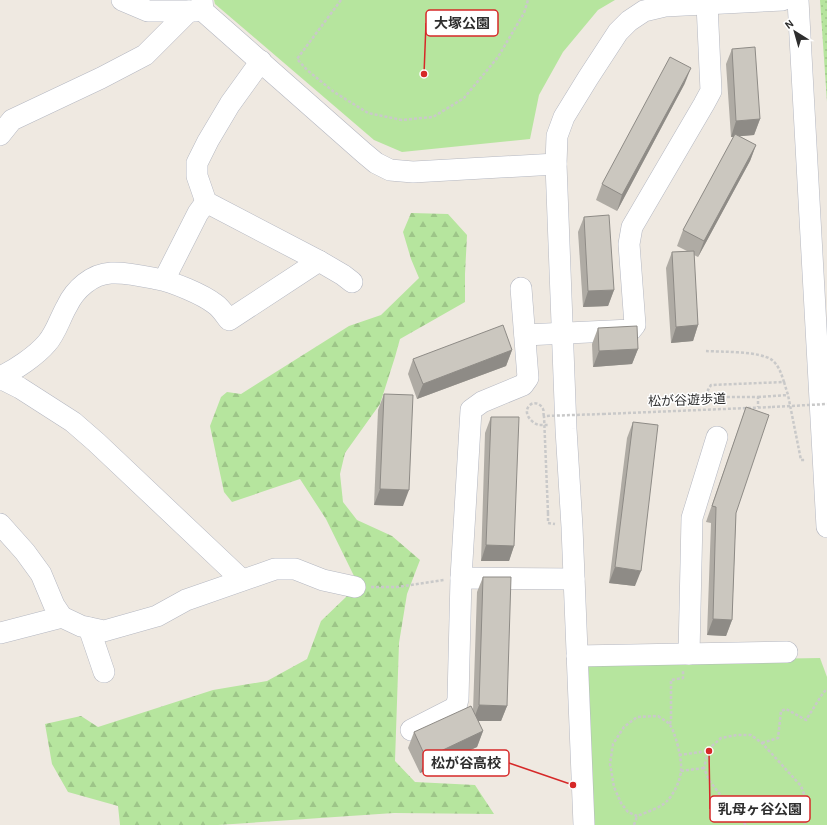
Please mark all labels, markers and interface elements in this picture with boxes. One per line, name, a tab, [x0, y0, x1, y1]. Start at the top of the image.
callout: 大塚公園	[426, 10, 498, 36]
north arrow	[775, 12, 815, 52]
text: 大塚公園	[434, 15, 490, 32]
text: N	[782, 17, 796, 32]
street label: 松が谷遊歩道	[648, 391, 726, 409]
callout: 松が谷高校	[423, 750, 509, 776]
text: 松が谷高校	[431, 755, 501, 772]
callout: 乳母ヶ谷公園	[710, 796, 810, 822]
text: 乳母ヶ谷公園	[718, 801, 802, 818]

